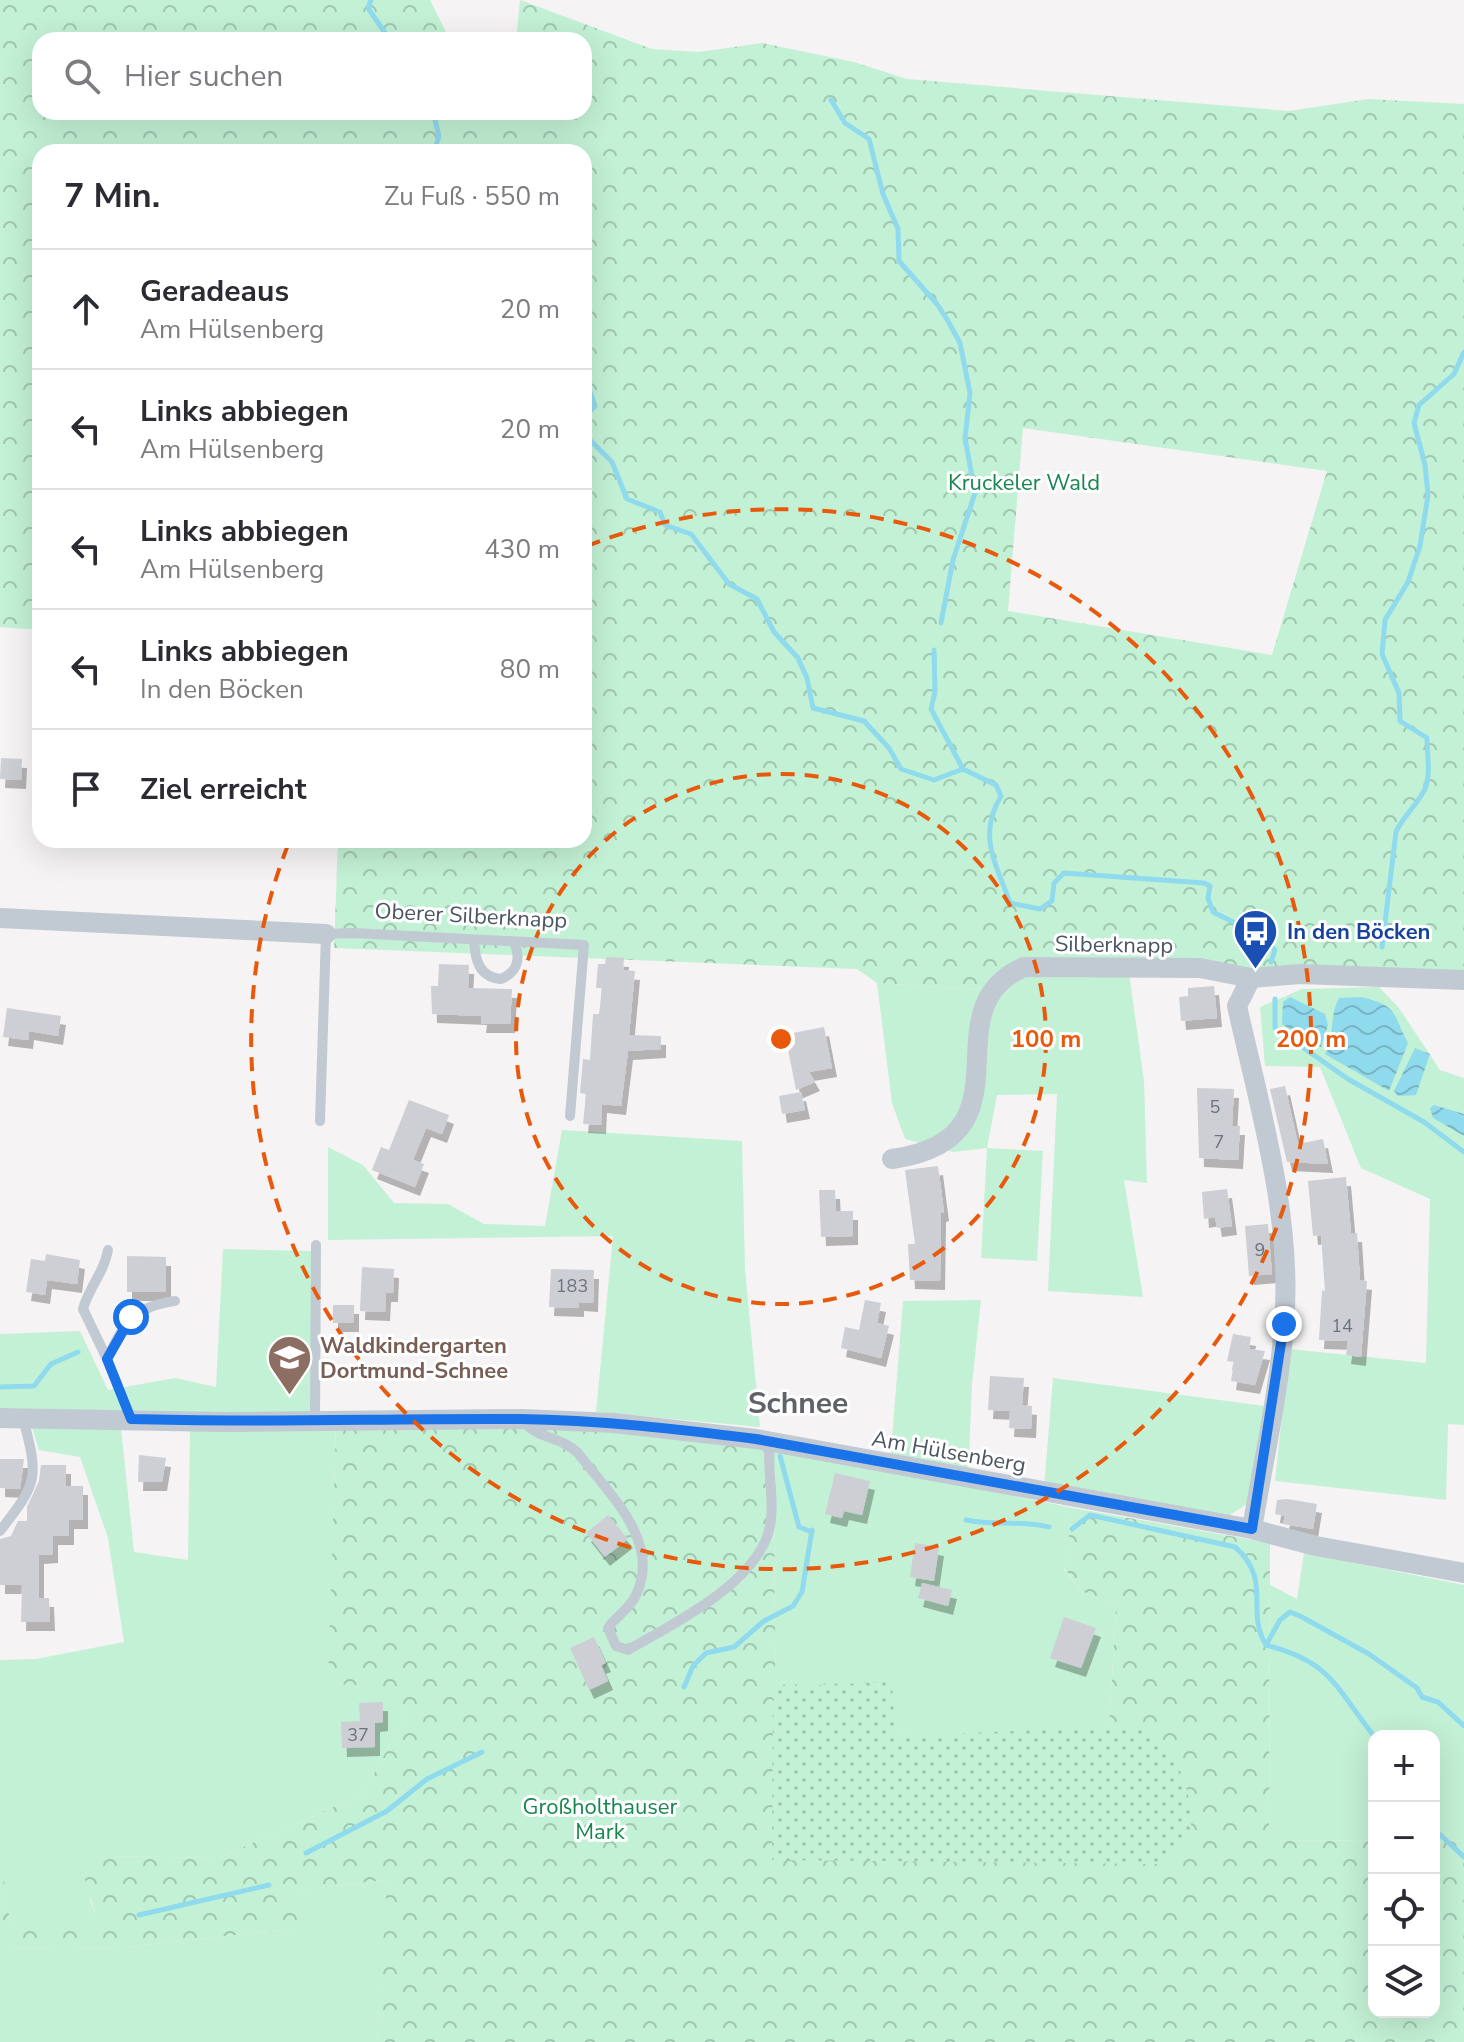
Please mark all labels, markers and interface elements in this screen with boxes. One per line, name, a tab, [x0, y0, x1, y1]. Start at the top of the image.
search box	[32, 32, 592, 120]
icon: search	[60, 54, 104, 98]
text: Hier suchen	[124, 56, 283, 97]
text: 7 Min.	[64, 173, 160, 219]
text: Zu Fuß · 550 m	[384, 179, 560, 214]
text: Geradeaus	[140, 271, 289, 312]
icon: ahead	[64, 287, 108, 331]
text: 20 m	[500, 292, 560, 327]
text: Am Hülsenberg	[140, 312, 324, 347]
text: Links abbiegen	[140, 391, 349, 432]
icon: left	[64, 407, 108, 451]
text: 20 m	[500, 412, 560, 447]
text: Am Hülsenberg	[140, 432, 324, 467]
park label: Kruckeler Wald	[948, 468, 1100, 498]
text: Links abbiegen	[140, 511, 349, 552]
icon: left	[64, 527, 108, 571]
text: 430 m	[484, 532, 560, 567]
text: Am Hülsenberg	[140, 552, 324, 587]
text: Links abbiegen	[140, 631, 349, 672]
icon: left	[64, 647, 108, 691]
text: 80 m	[500, 652, 560, 687]
text: In den Böcken	[140, 672, 304, 707]
icon: arrive	[64, 767, 108, 811]
text: Ziel erreicht	[140, 769, 306, 810]
street label: Oberer Silberknapp	[374, 896, 568, 936]
bus stop icon: In den Böcken	[1232, 907, 1280, 970]
place label: In den Böcken	[1287, 917, 1431, 947]
street label: Silberknapp	[1055, 929, 1173, 961]
text: 100 m	[1011, 1023, 1081, 1055]
text: 200 m	[1276, 1023, 1346, 1055]
centre of rings	[767, 1025, 795, 1053]
house number: 5	[1210, 1095, 1220, 1119]
house number: 7	[1214, 1130, 1224, 1154]
house number: 9	[1255, 1238, 1265, 1262]
house number: 183	[556, 1274, 588, 1298]
route start	[113, 1299, 149, 1335]
route end	[1266, 1306, 1302, 1342]
house number: 14	[1331, 1314, 1353, 1338]
place label: Waldkindergarten Dortmund-Schnee	[320, 1331, 508, 1386]
school or university icon: Waldkindergarten Dortmund-Schnee	[265, 1334, 313, 1397]
district label: Schnee	[748, 1383, 848, 1424]
street label: Am Hülsenberg	[869, 1424, 1028, 1480]
house number: 37	[347, 1723, 369, 1747]
map controls	[1368, 1730, 1440, 2018]
button: +	[1368, 1730, 1440, 1802]
park label: Großholthauser Mark	[523, 1792, 678, 1847]
button: −	[1368, 1802, 1440, 1874]
button: locate	[1368, 1874, 1440, 1946]
button: layers	[1368, 1946, 1440, 2018]

